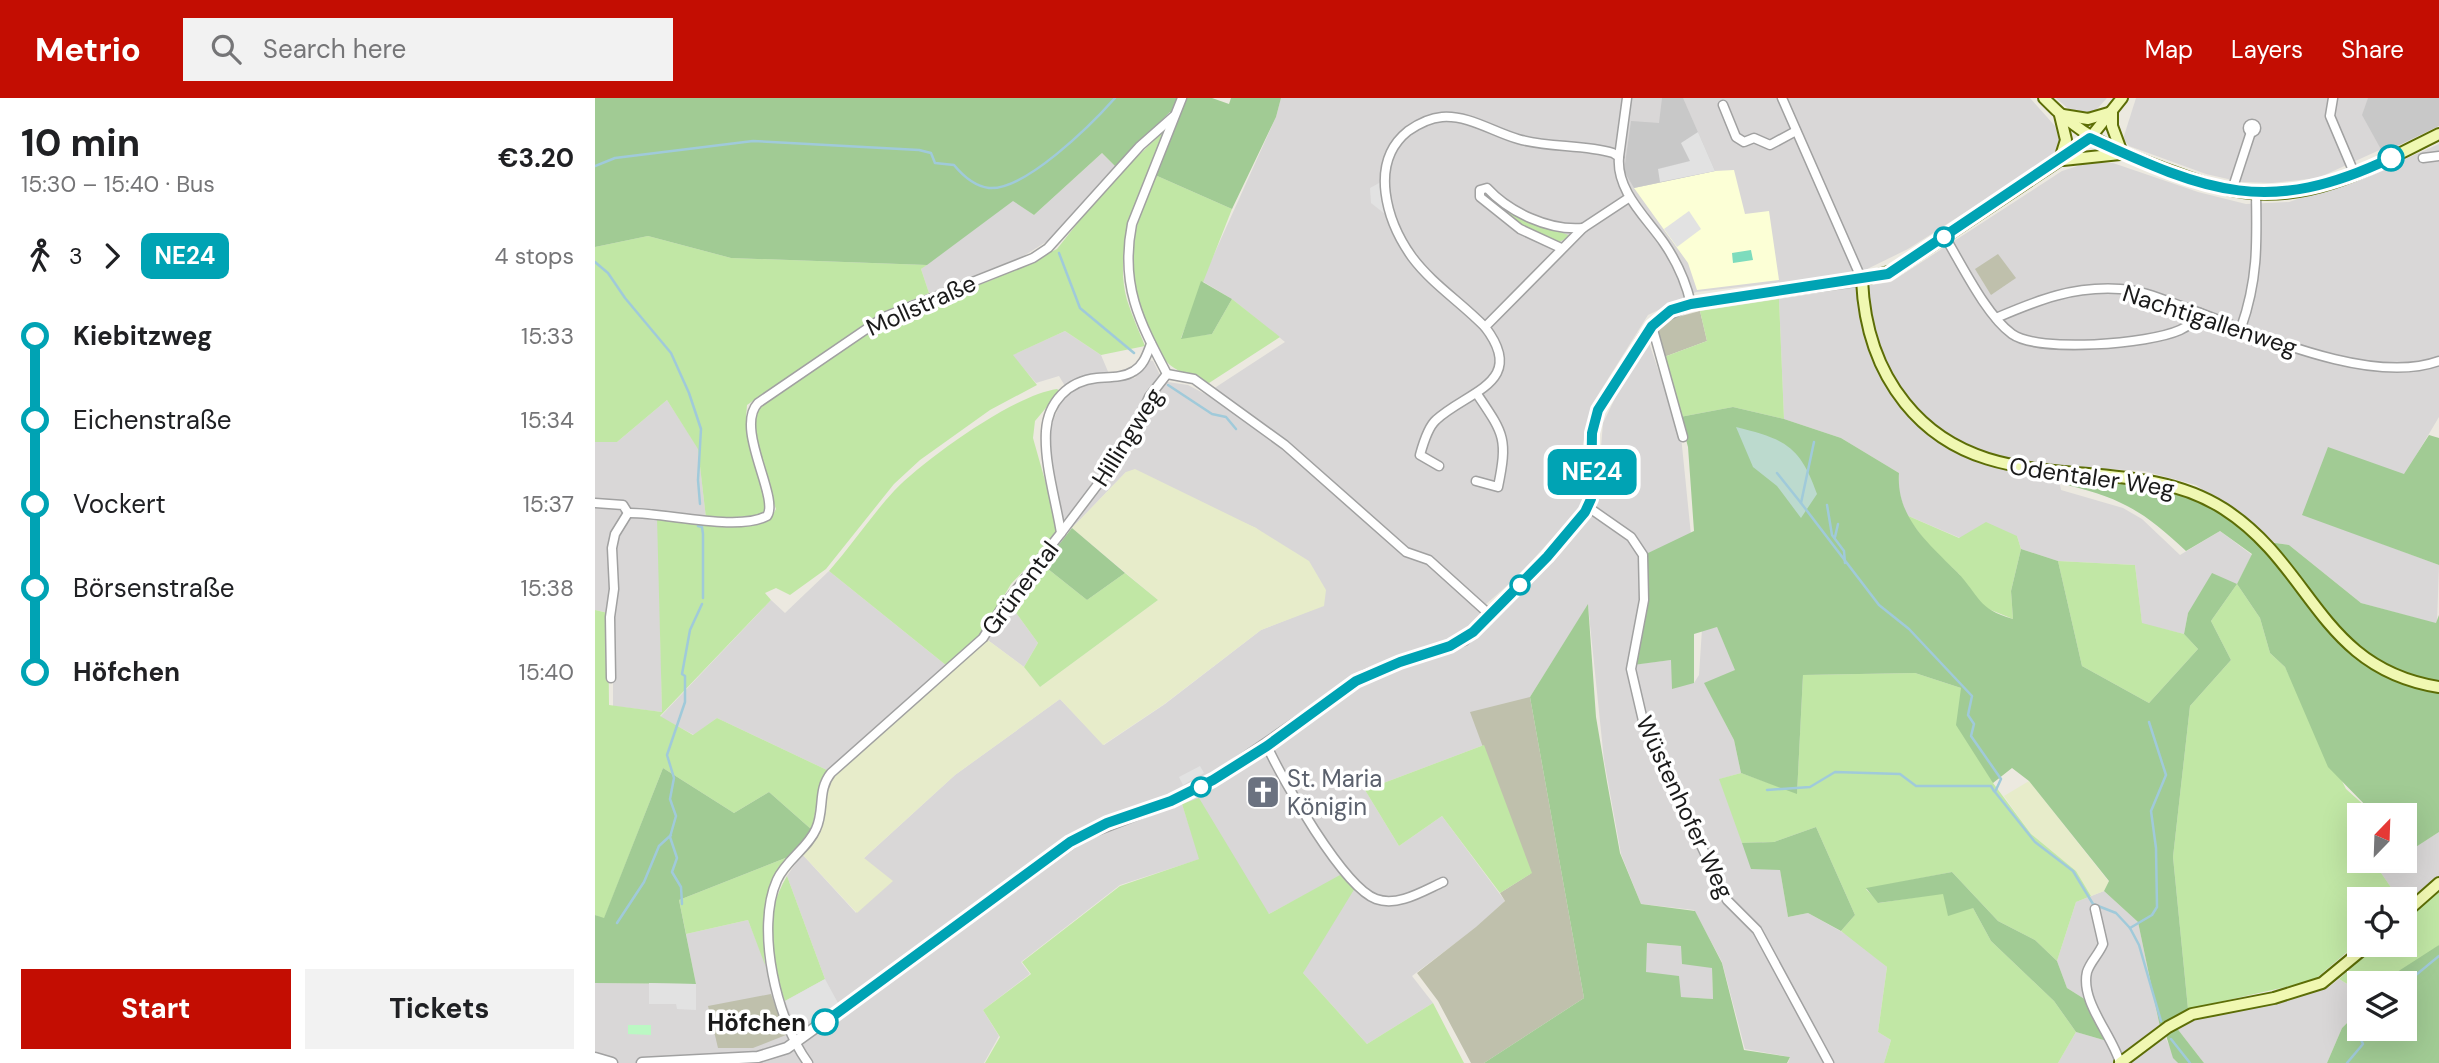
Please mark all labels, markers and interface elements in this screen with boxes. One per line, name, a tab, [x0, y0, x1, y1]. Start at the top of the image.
search box	[183, 18, 673, 81]
text: Metrio	[35, 28, 141, 71]
icon: search	[207, 30, 245, 68]
text: Search here	[263, 32, 406, 66]
text: Map	[2145, 34, 2193, 65]
text: Layers	[2231, 34, 2303, 65]
text: Share	[2341, 34, 2404, 65]
text: 10 min	[21, 118, 140, 168]
text: €3.20	[498, 141, 574, 175]
unlabelled marker	[2378, 145, 2404, 171]
text: 15:30 – 15:40 · Bus	[21, 169, 215, 199]
unlabelled marker	[1934, 227, 1954, 247]
icon: walk	[21, 237, 59, 275]
icon: forward	[93, 237, 131, 275]
text: NE24	[155, 240, 215, 271]
text: 3	[69, 241, 83, 271]
text: 4 stops	[495, 241, 574, 271]
street label: Mollstraße	[861, 267, 981, 343]
street label: Nachtigallenweg	[2119, 277, 2301, 363]
text: Kiebitzweg	[73, 319, 213, 353]
text: 15:33	[521, 321, 574, 351]
street label: Hillingweg	[1085, 382, 1169, 492]
text: Eichenstraße	[73, 403, 231, 437]
text: 15:34	[521, 405, 574, 435]
line badge: NE24	[1543, 449, 1641, 495]
street label: Odentaler Weg	[2007, 450, 2177, 504]
text: NE24	[1562, 456, 1622, 487]
text: Vockert	[73, 487, 166, 521]
text: 15:37	[523, 489, 574, 519]
street label: Grünental	[975, 535, 1065, 641]
text: Börsenstraße	[73, 571, 235, 605]
text: 15:38	[521, 573, 574, 603]
unlabelled marker	[1510, 575, 1530, 595]
text: Höfchen	[73, 655, 180, 689]
text: 15:40	[518, 657, 574, 687]
street label: Wüstenhofer Weg	[1629, 711, 1741, 903]
place label: St. Maria Königin	[1287, 763, 1382, 822]
church icon: St. Maria Königin	[1244, 773, 1282, 811]
unlabelled marker	[1191, 777, 1211, 797]
north arrow	[2347, 803, 2417, 873]
map controls	[2347, 803, 2417, 1041]
button: locate	[2347, 887, 2417, 957]
button: Start	[21, 969, 291, 1049]
button: Tickets	[305, 969, 574, 1049]
button: layers	[2347, 971, 2417, 1041]
place label: Höfchen	[707, 1007, 806, 1038]
marker: Höfchen	[812, 1009, 838, 1035]

